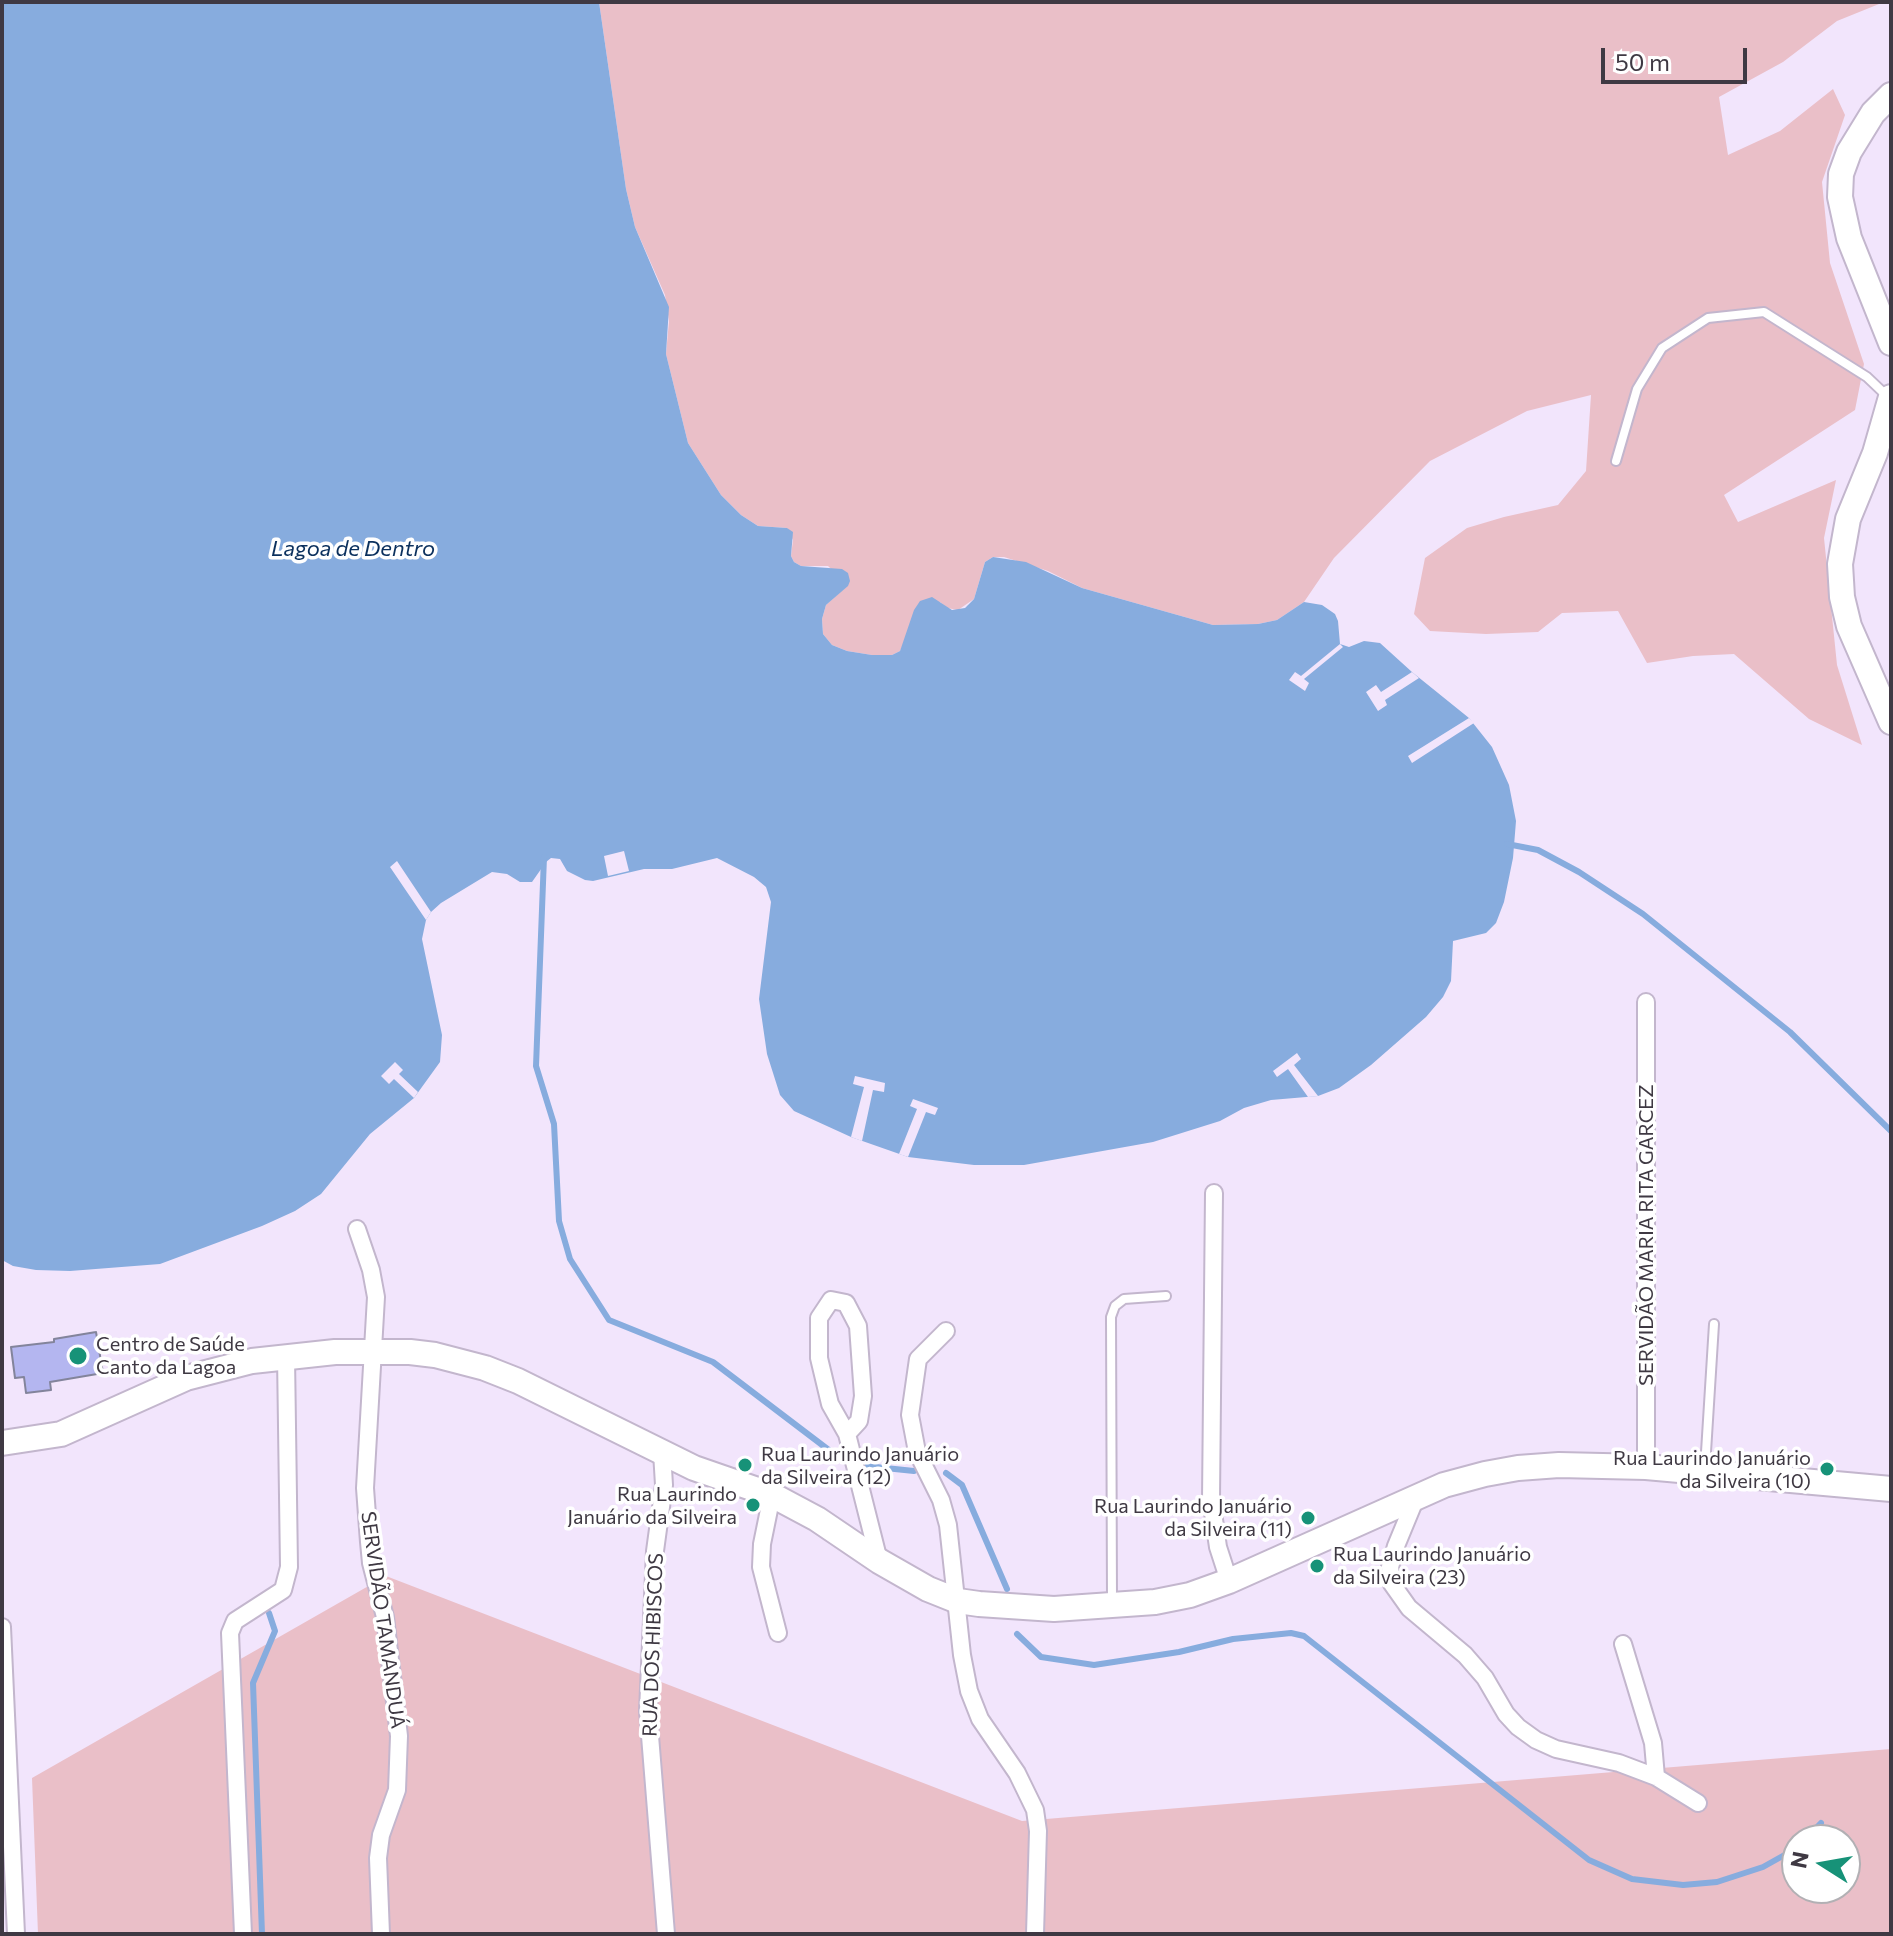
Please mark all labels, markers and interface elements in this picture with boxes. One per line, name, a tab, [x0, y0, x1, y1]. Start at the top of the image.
scale bar	[1605, 32, 1751, 82]
text: 50 m	[1615, 47, 1670, 76]
water label: Lagoa de Dentro	[271, 536, 435, 562]
street label: SERVIDÃO MARIA RITA GARCEZ	[1634, 1084, 1658, 1386]
place label: Centro de Saúde Canto da Lagoa	[96, 1332, 245, 1379]
marker: Centro de Saúde Canto da Lagoa	[67, 1345, 89, 1367]
place label: Rua Laurindo Januário da Silveira (12)	[761, 1442, 959, 1489]
place label: Rua Laurindo Januário da Silveira (10)	[1613, 1446, 1811, 1493]
marker: Rua Laurindo Januário da Silveira (12)	[736, 1456, 754, 1474]
marker: Rua Laurindo Januário da Silveira (10)	[1818, 1460, 1836, 1478]
place label: Rua Laurindo Januário da Silveira	[567, 1482, 737, 1529]
place label: Rua Laurindo Januário da Silveira (11)	[1094, 1494, 1292, 1541]
marker: Rua Laurindo Januário da Silveira	[744, 1496, 762, 1514]
marker: Rua Laurindo Januário da Silveira (11)	[1299, 1509, 1317, 1527]
street label: SERVIDÃO TAMANDUÁ	[356, 1510, 410, 1730]
place label: Rua Laurindo Januário da Silveira (23)	[1333, 1542, 1531, 1589]
street label: RUA DOS HIBISCOS	[638, 1553, 668, 1737]
marker: Rua Laurindo Januário da Silveira (23)	[1308, 1557, 1326, 1575]
north arrow	[1781, 1824, 1861, 1904]
text: N	[1784, 1849, 1814, 1870]

